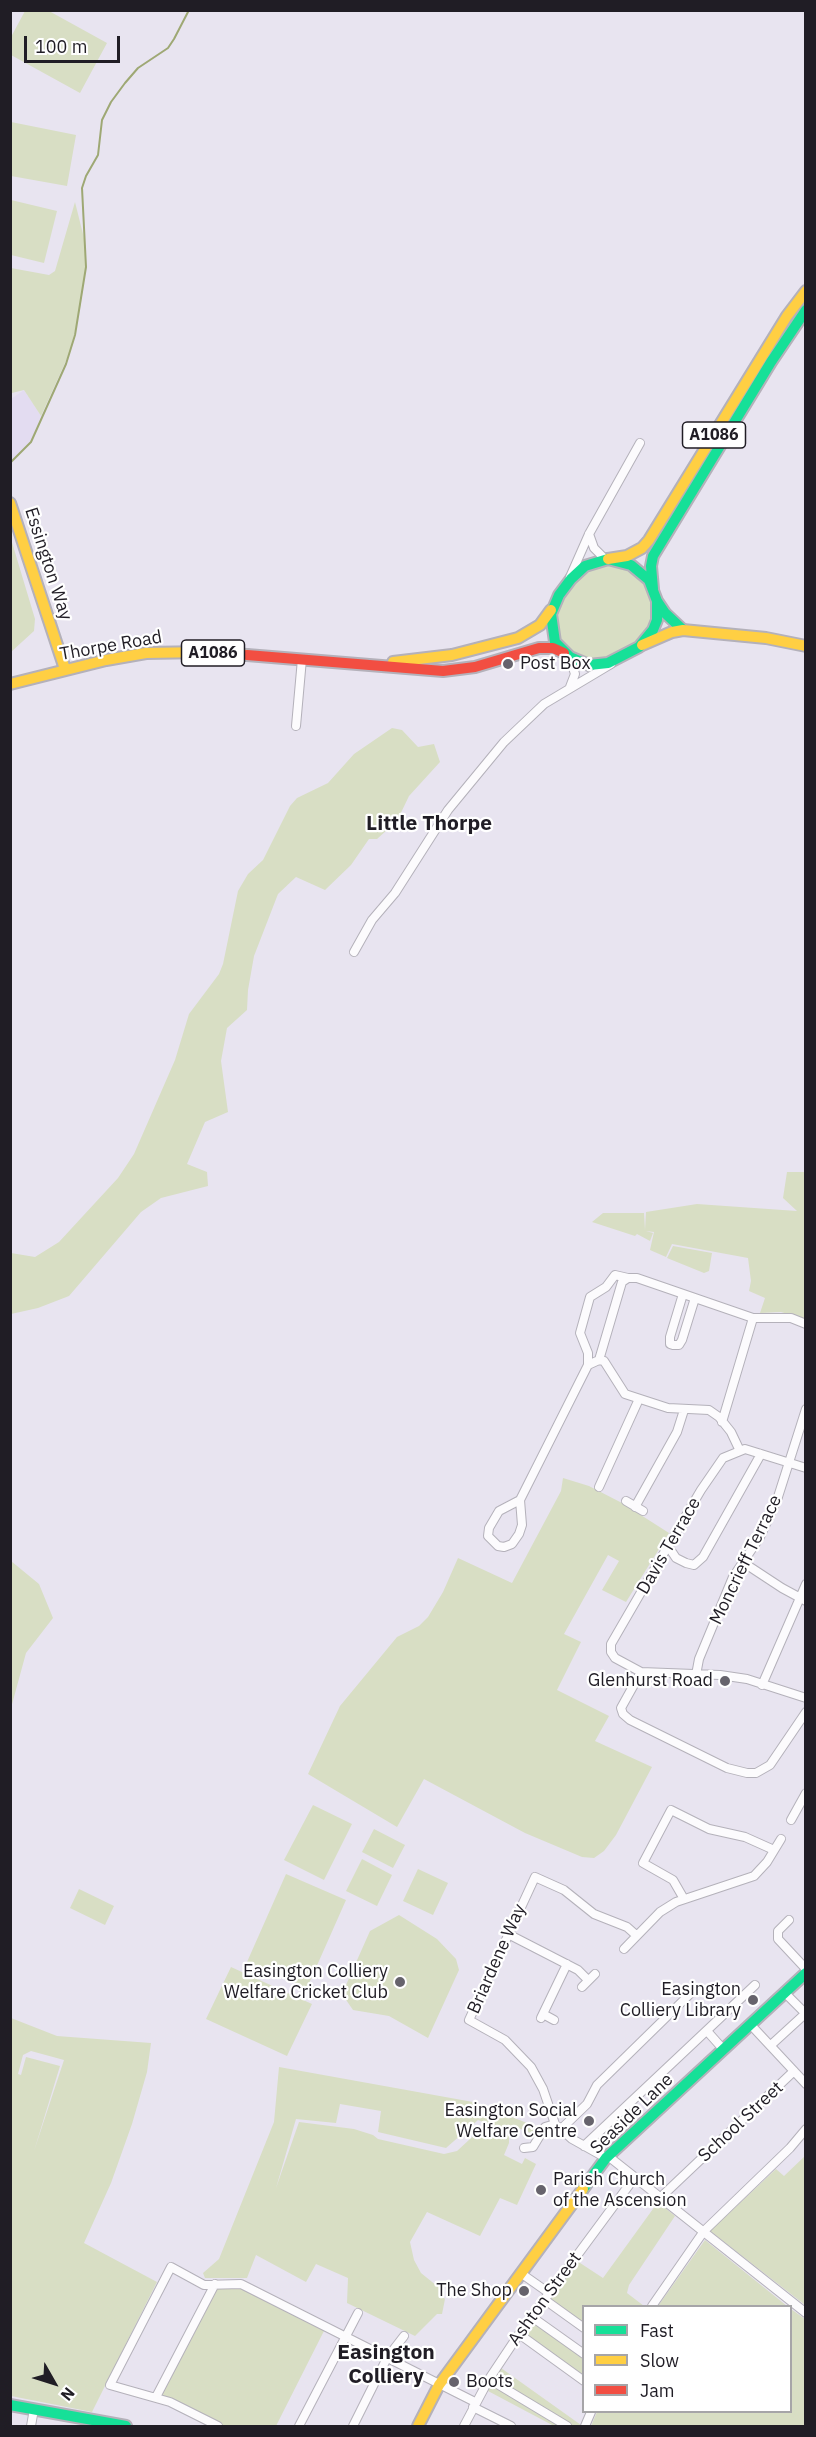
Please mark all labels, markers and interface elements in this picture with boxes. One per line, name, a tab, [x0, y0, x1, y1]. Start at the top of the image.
scale bar	[27, 24, 123, 62]
text: 100 m	[35, 35, 87, 58]
road number: A1086	[682, 422, 746, 448]
street label: Essington Way	[20, 505, 76, 623]
street label: Thorpe Road	[58, 626, 164, 666]
road number: A1086	[182, 640, 244, 666]
place label: Post Box	[520, 653, 591, 675]
marker: Post Box	[501, 657, 515, 671]
district label: Little Thorpe	[366, 811, 492, 837]
street label: Moncrieff Terrace	[705, 1492, 787, 1628]
street label: Davis Terrace	[633, 1494, 705, 1598]
place label: Glenhurst Road	[588, 1670, 713, 1692]
marker: Glenhurst Road	[718, 1674, 732, 1688]
street label: Briardene Way	[463, 1901, 531, 2017]
place label: Easington Colliery Welfare Cricket Club	[224, 1961, 388, 2004]
marker: Easington Colliery Welfare Cricket Club	[393, 1975, 407, 1989]
place label: Easington Colliery Library	[620, 1979, 741, 2022]
marker: Easington Colliery Library	[746, 1993, 760, 2007]
street label: Seaside Lane	[586, 2069, 678, 2159]
street label: School Street	[694, 2077, 788, 2167]
place label: Easington Social Welfare Centre	[445, 2100, 577, 2142]
marker: Easington Social Welfare Centre	[582, 2114, 596, 2128]
place label: Parish Church of the Ascension	[553, 2169, 687, 2212]
marker: Parish Church of the Ascension	[534, 2183, 548, 2197]
street label: Ashton Street	[504, 2248, 586, 2350]
place label: The Shop	[436, 2280, 512, 2302]
marker: The Shop	[517, 2284, 531, 2298]
legend	[582, 2305, 792, 2413]
text: Fast	[640, 2319, 674, 2342]
district label: Easington Colliery	[337, 2340, 435, 2390]
text: Slow	[640, 2349, 679, 2372]
north arrow	[24, 2353, 84, 2413]
place label: Boots	[466, 2371, 513, 2393]
marker: Boots	[447, 2375, 461, 2389]
text: Jam	[640, 2379, 675, 2402]
text: N	[57, 2384, 79, 2405]

